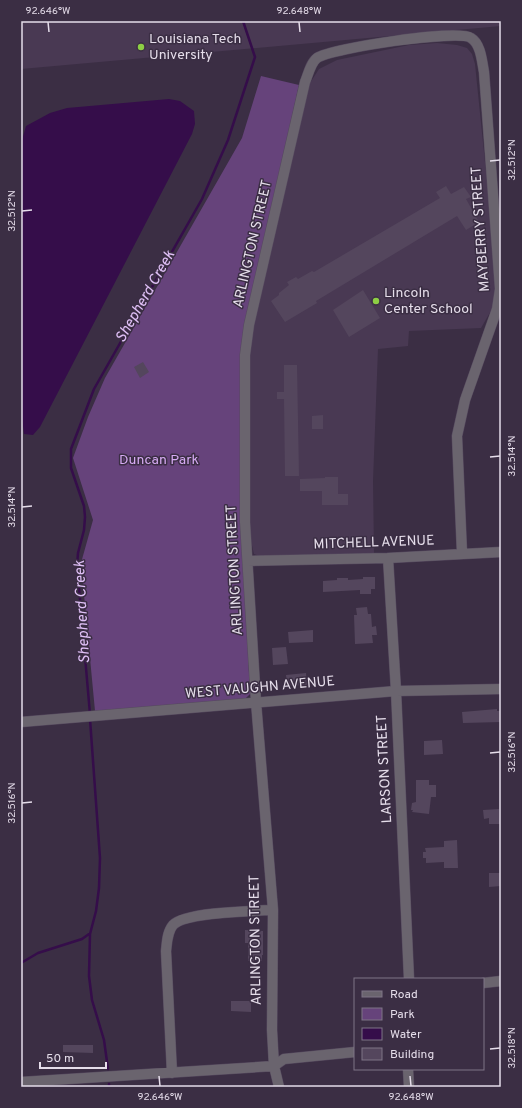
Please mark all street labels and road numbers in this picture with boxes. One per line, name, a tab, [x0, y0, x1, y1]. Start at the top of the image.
street label: MAYBERRY STREET	[468, 166, 494, 292]
street label: ARLINGTON STREET	[230, 178, 276, 310]
street label: ARLINGTON STREET	[223, 504, 247, 636]
street label: MITCHELL AVENUE	[313, 532, 435, 554]
street label: WEST VAUGHN AVENUE	[184, 673, 336, 703]
street label: LARSON STREET	[374, 714, 396, 824]
street label: ARLINGTON STREET	[246, 874, 266, 1006]

